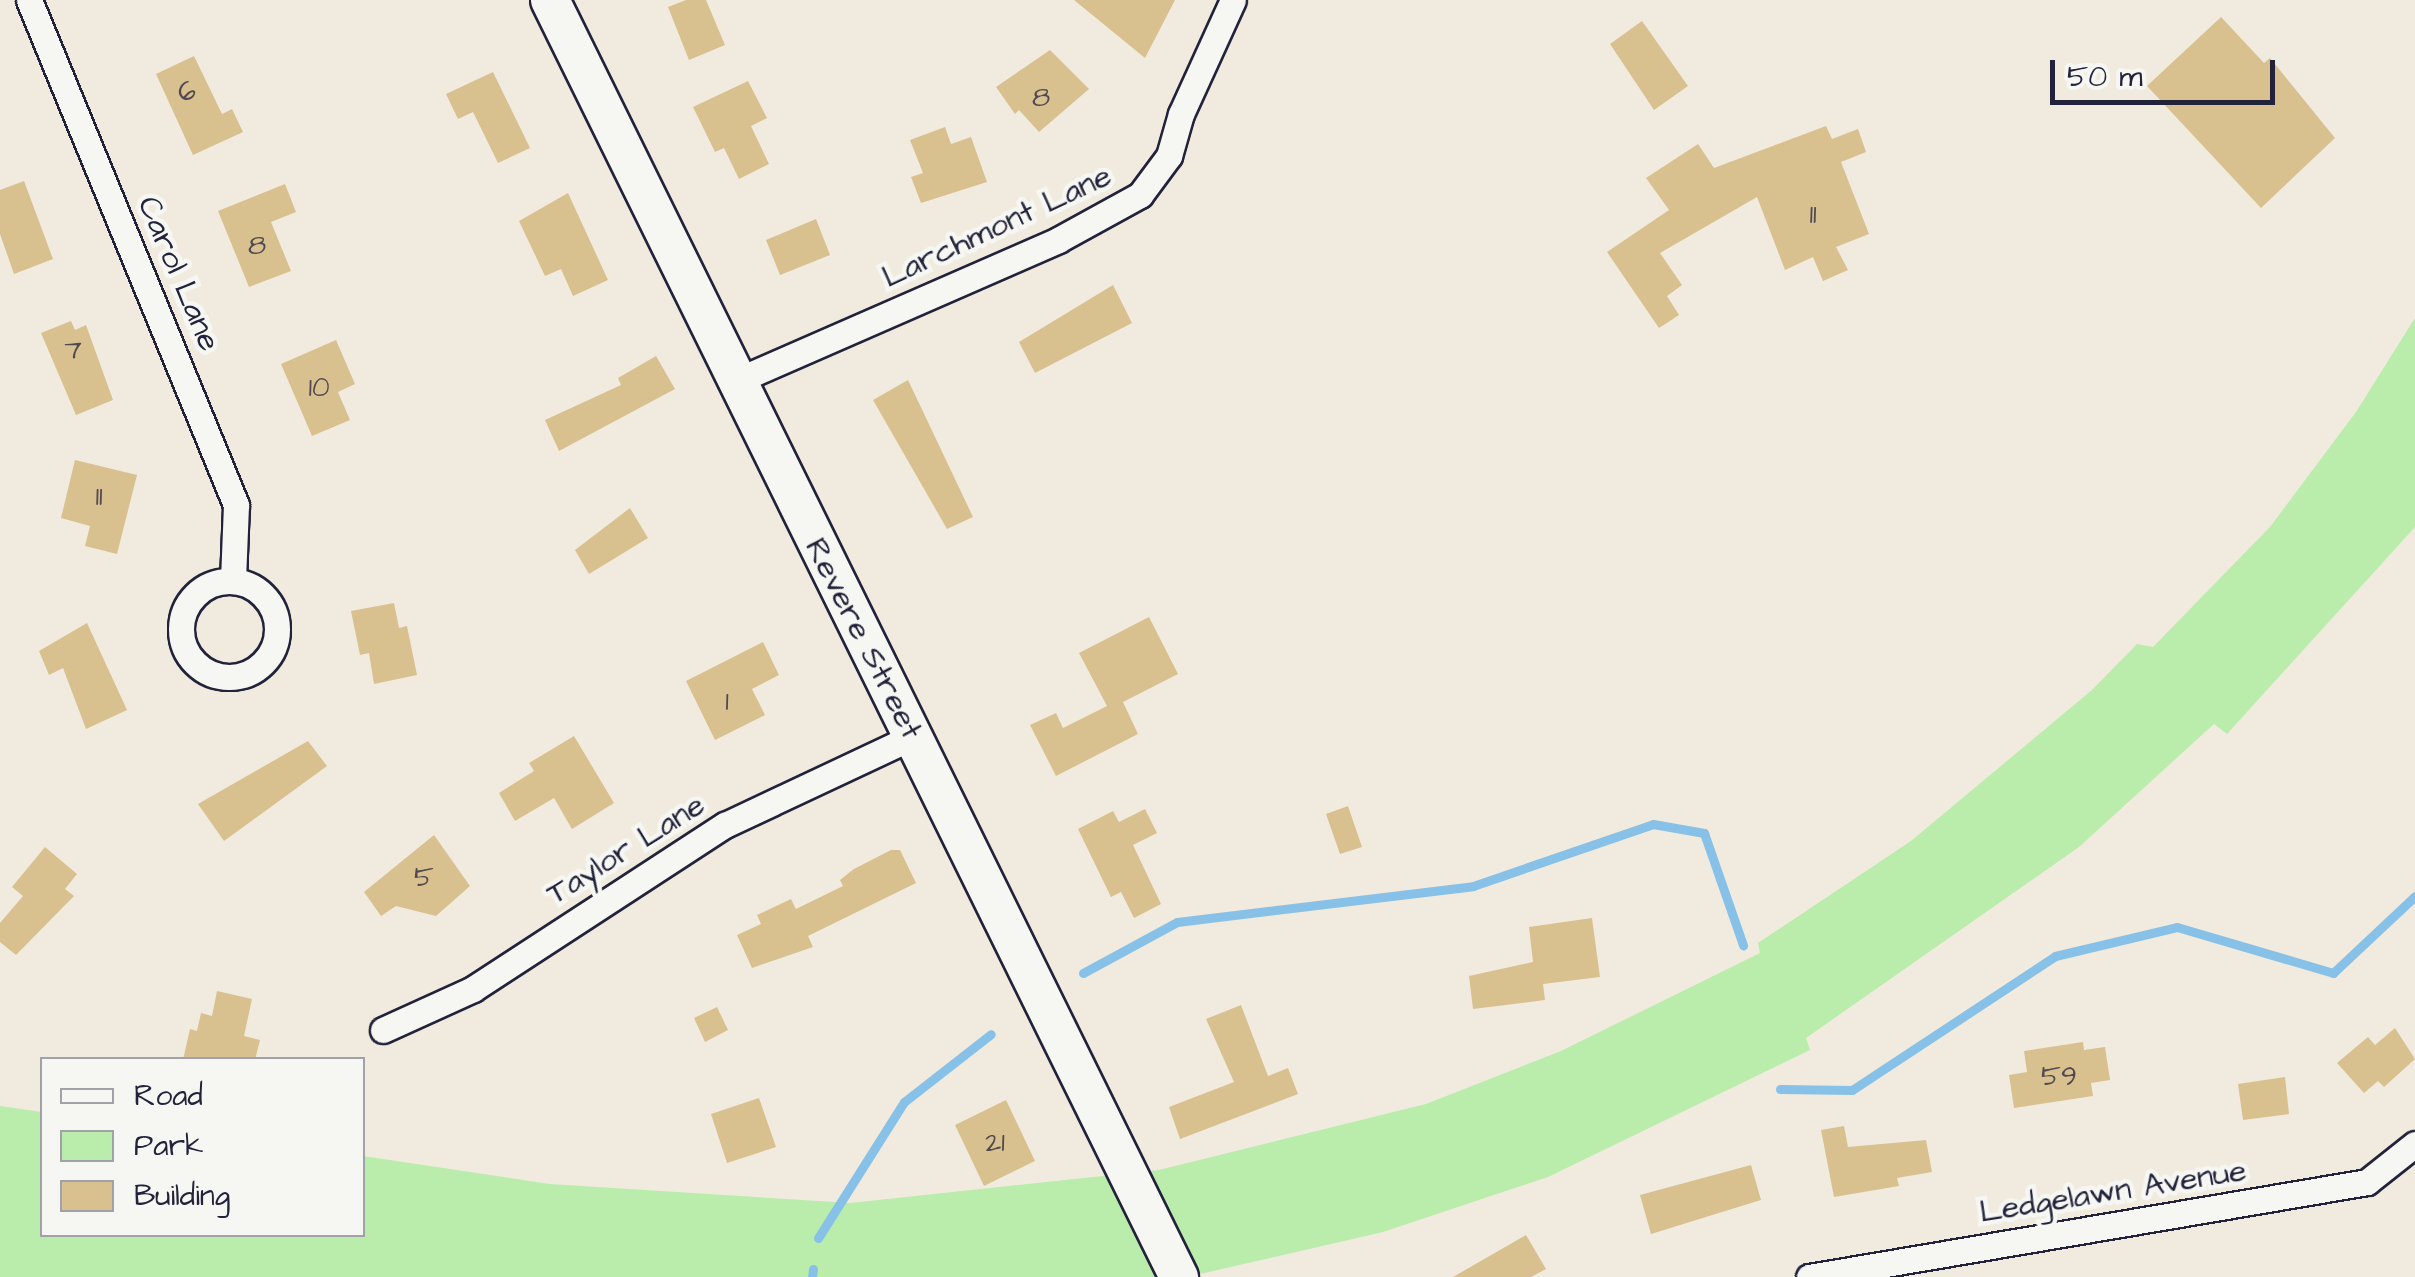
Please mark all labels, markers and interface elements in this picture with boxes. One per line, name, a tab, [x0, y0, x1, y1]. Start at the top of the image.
scale bar	[2055, 40, 2280, 102]
text: 50 m	[2067, 56, 2143, 98]
house number: 6	[178, 75, 196, 109]
house number: 8	[1032, 81, 1050, 115]
street label: Larchmont Lane	[876, 157, 1118, 297]
street label: Carol Lane	[128, 191, 228, 357]
house number: 11	[1809, 198, 1817, 232]
house number: 8	[248, 229, 266, 263]
house number: 7	[64, 334, 82, 368]
house number: 10	[308, 371, 330, 405]
house number: 11	[95, 480, 103, 514]
street label: Revere Street	[796, 532, 930, 746]
house number: 1	[725, 685, 729, 719]
street label: Taylor Lane	[540, 786, 712, 914]
house number: 5	[414, 861, 434, 895]
legend	[40, 1057, 365, 1237]
house number: 59	[2041, 1060, 2077, 1094]
text: Road	[134, 1075, 203, 1117]
text: Park	[134, 1125, 203, 1167]
house number: 21	[985, 1126, 1005, 1160]
street label: Ledgelawn Avenue	[1977, 1152, 2249, 1232]
text: Building	[134, 1175, 230, 1217]

